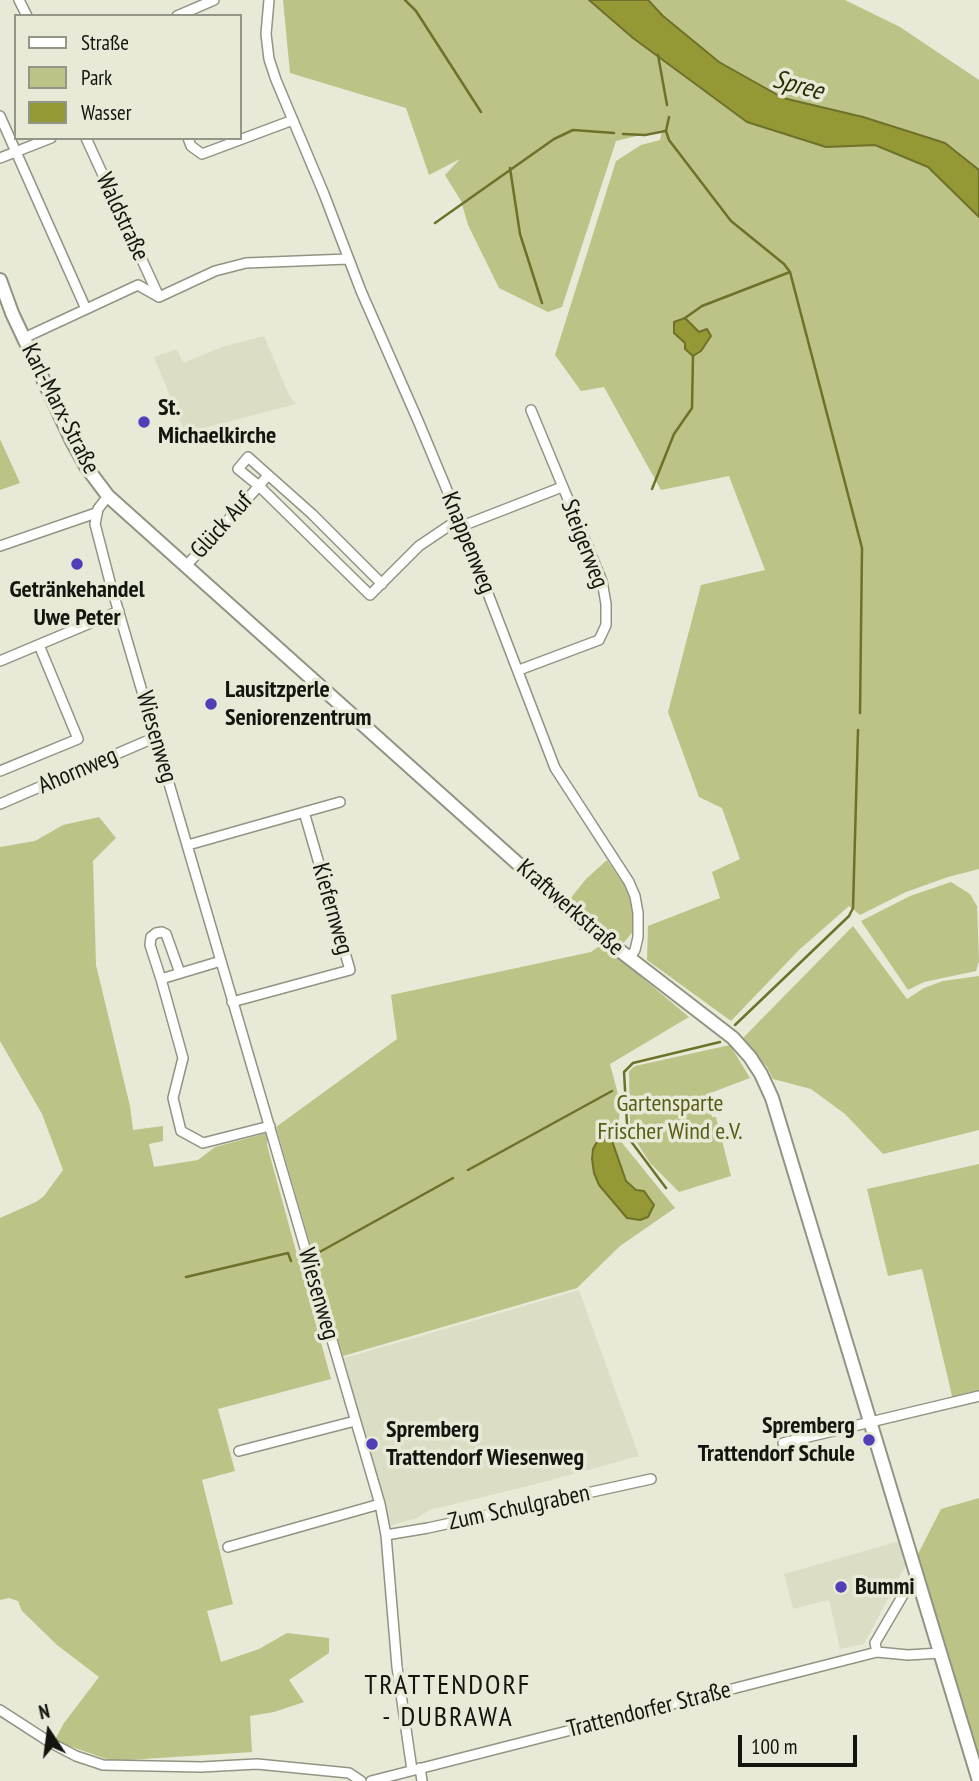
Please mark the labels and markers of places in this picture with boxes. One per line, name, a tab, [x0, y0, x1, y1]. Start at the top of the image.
place label: St. Michaelkirche	[158, 394, 276, 450]
marker: St. Michaelkirche	[136, 414, 152, 430]
marker: Getränkehandel Uwe Peter	[69, 556, 85, 572]
place label: Getränkehandel Uwe Peter	[9, 576, 145, 632]
place label: Lausitzperle Seniorenzentrum	[225, 676, 371, 732]
marker: Lausitzperle Seniorenzentrum	[203, 696, 219, 712]
place label: Spremberg Trattendorf Schule	[698, 1412, 855, 1468]
place label: Spremberg Trattendorf Wiesenweg	[386, 1416, 584, 1472]
marker: Spremberg Trattendorf Schule	[861, 1432, 877, 1448]
marker: Spremberg Trattendorf Wiesenweg	[364, 1436, 380, 1452]
place label: Bummi	[855, 1573, 915, 1601]
marker: Bummi	[833, 1579, 849, 1595]

